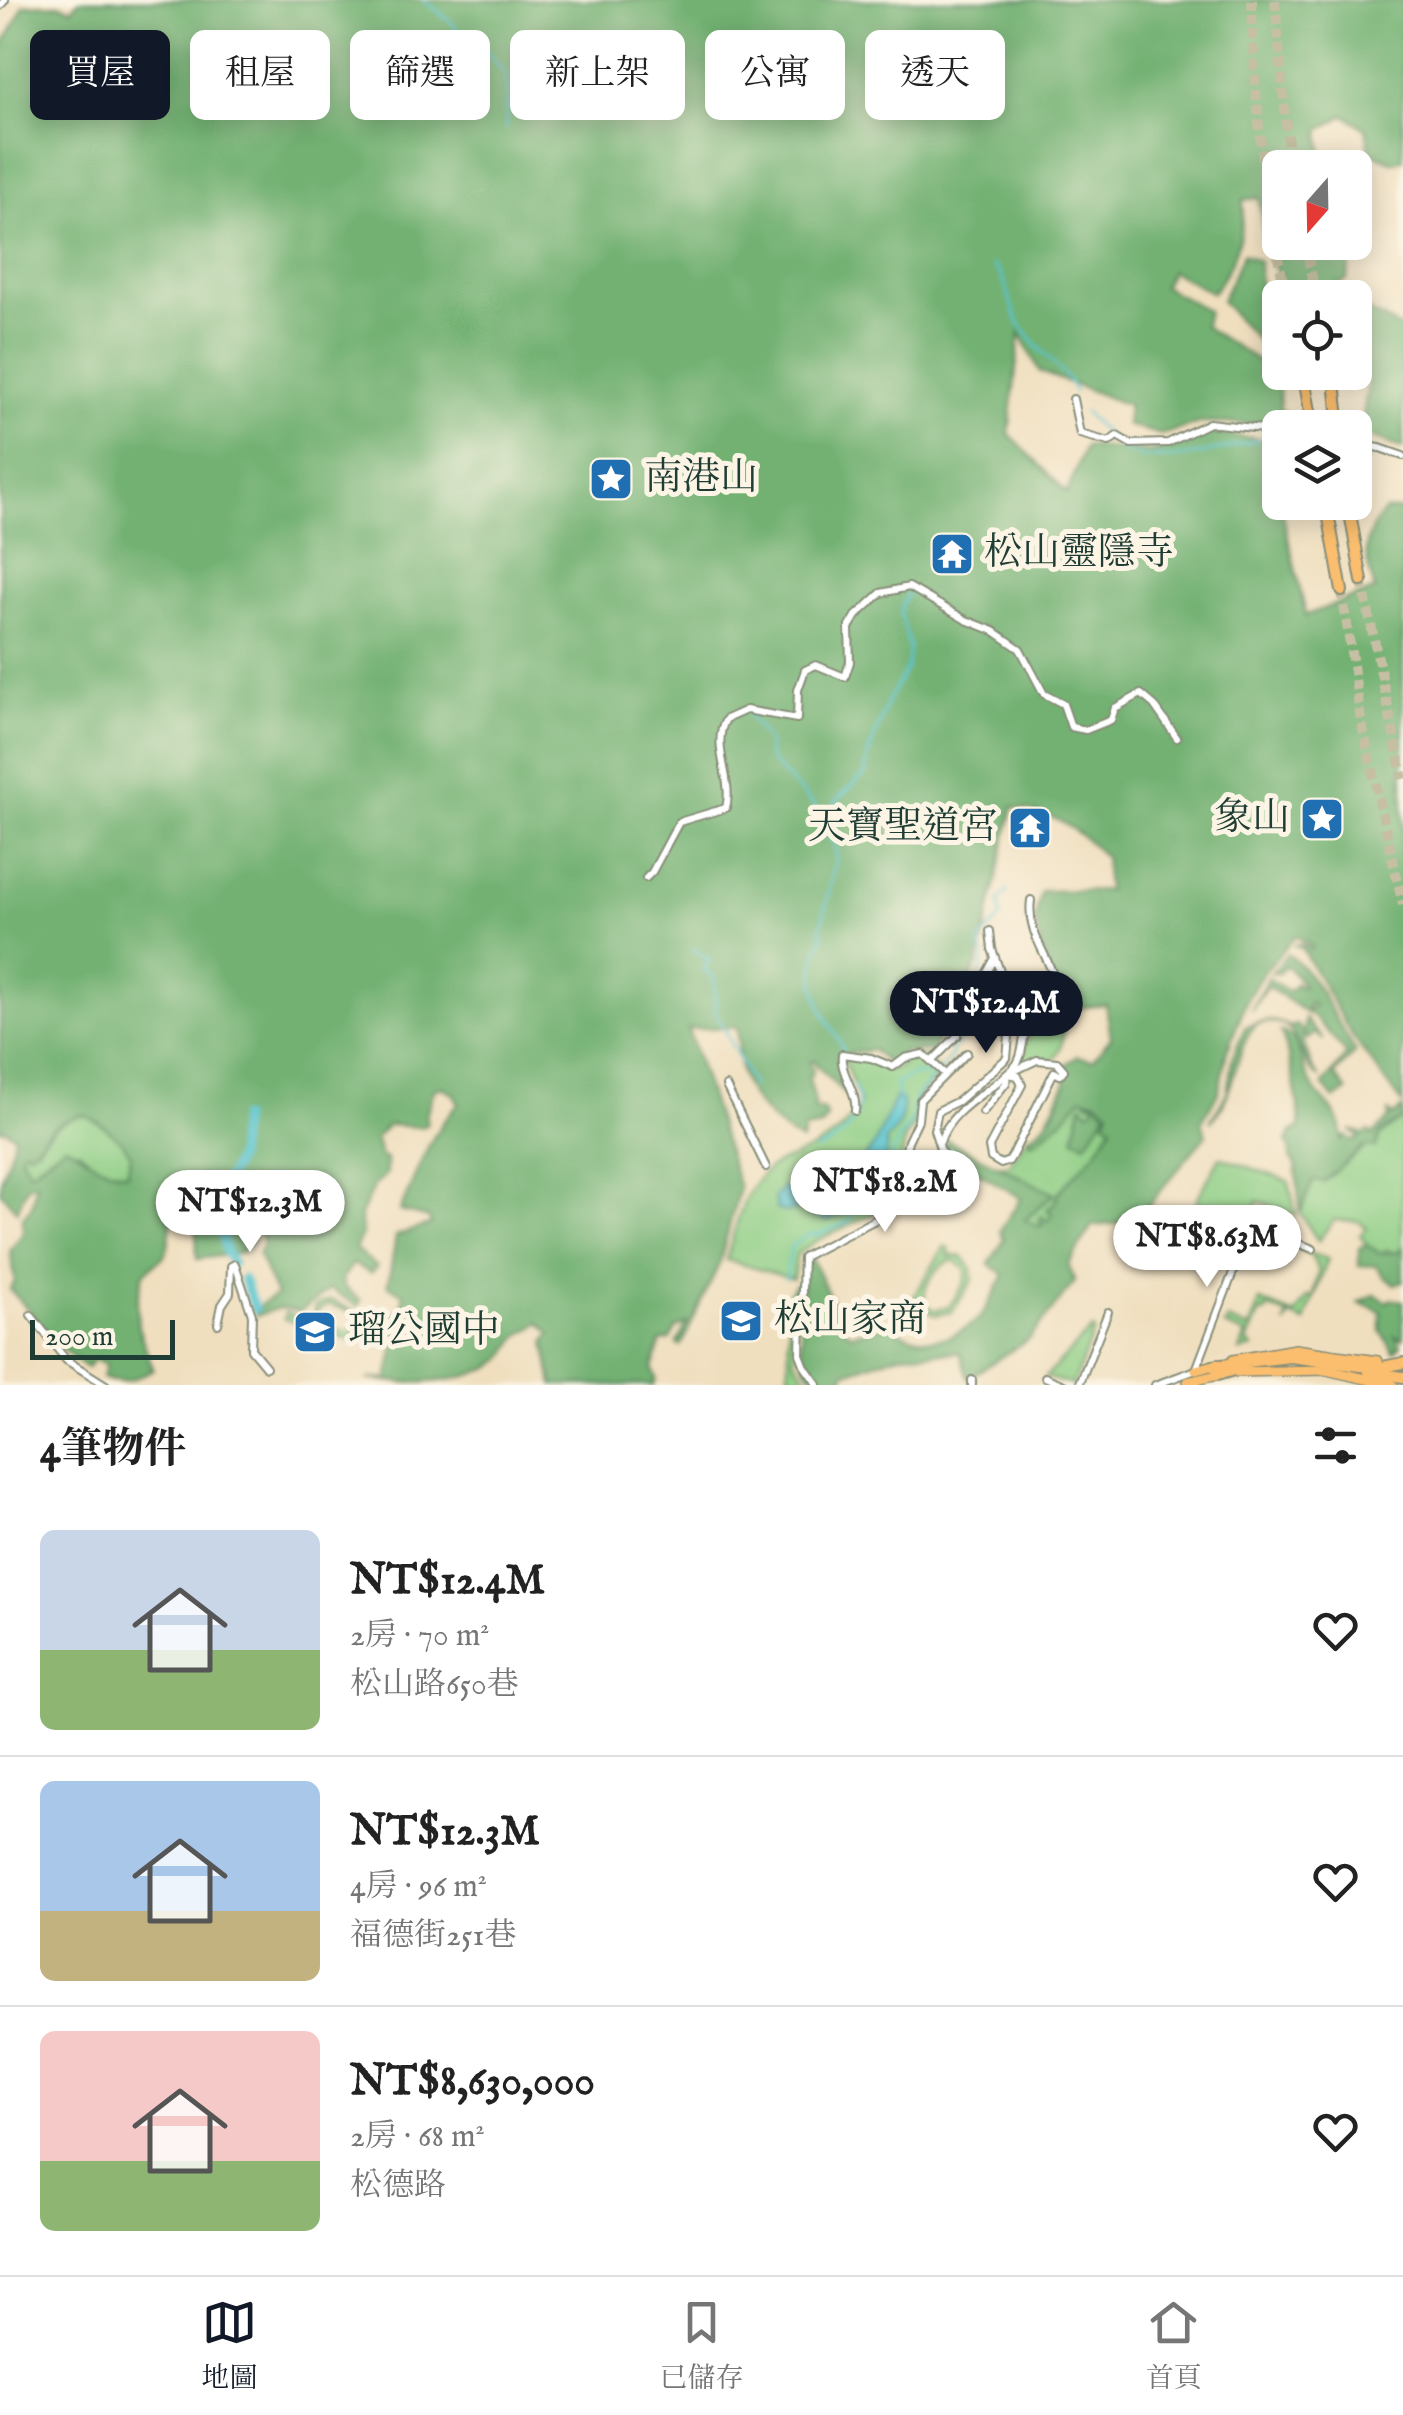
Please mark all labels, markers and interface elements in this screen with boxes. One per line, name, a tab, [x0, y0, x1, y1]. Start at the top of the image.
chip: 買屋	[30, 30, 170, 120]
chip: 租屋	[190, 30, 330, 120]
chip: 篩選	[350, 30, 490, 120]
chip: 新上架	[510, 30, 685, 120]
chip: 公寓	[705, 30, 845, 120]
chip: 透天	[865, 30, 1005, 120]
north arrow	[1262, 150, 1372, 260]
map controls	[1262, 150, 1372, 520]
button: locate	[1262, 280, 1372, 390]
button: layers	[1262, 410, 1372, 520]
place label: 南港山	[644, 455, 758, 503]
place icon: 南港山	[588, 456, 634, 502]
place label: 松山靈隱寺	[984, 530, 1174, 578]
temple icon: 松山靈隱寺	[929, 531, 975, 577]
place label: 象山	[1214, 795, 1290, 843]
place icon: 象山	[1299, 796, 1345, 842]
place label: 天寶聖道宮	[808, 804, 998, 852]
temple icon: 天寶聖道宮	[1007, 805, 1053, 851]
pin: NT$12.4M	[883, 971, 1089, 1056]
text: NT$12.4M	[912, 983, 1060, 1024]
pin: NT$18.2M	[782, 1150, 988, 1235]
text: NT$18.2M	[812, 1162, 958, 1203]
pin: NT$12.3M	[147, 1170, 353, 1255]
text: NT$12.3M	[178, 1182, 322, 1223]
pin: NT$8.63M	[1104, 1205, 1310, 1290]
text: NT$8.63M	[1135, 1217, 1279, 1258]
place label: 松山家商	[774, 1297, 926, 1345]
school or university icon: 松山家商	[718, 1298, 764, 1344]
place label: 瑠公國中	[348, 1308, 500, 1356]
school or university icon: 瑠公國中	[292, 1309, 338, 1355]
scale bar	[30, 1315, 175, 1360]
text: 200 m	[45, 1320, 113, 1355]
icon: filters	[1308, 1418, 1363, 1473]
text: 4筆物件	[40, 1424, 187, 1477]
text: NT$12.4M	[350, 1555, 545, 1608]
icon: home	[120, 1570, 240, 1690]
icon: heart	[1308, 1603, 1363, 1658]
text: 2房 · 70 m²	[350, 1616, 489, 1657]
text: 松山路650巷	[350, 1665, 519, 1706]
text: NT$12.3M	[350, 1806, 540, 1859]
icon: home	[120, 1821, 240, 1941]
icon: heart	[1308, 1854, 1363, 1909]
text: 4房 · 96 m²	[350, 1867, 487, 1908]
text: 福德街251巷	[350, 1916, 516, 1957]
text: NT$8,630,000	[350, 2056, 595, 2109]
icon: home	[120, 2071, 240, 2191]
icon: heart	[1308, 2104, 1363, 2159]
text: 2房 · 68 m²	[350, 2117, 485, 2158]
text: 松德路	[350, 2166, 446, 2207]
tab: 地圖	[201, 2295, 257, 2397]
tab: 已儲存	[659, 2295, 744, 2397]
tab: 首頁	[1146, 2295, 1202, 2397]

